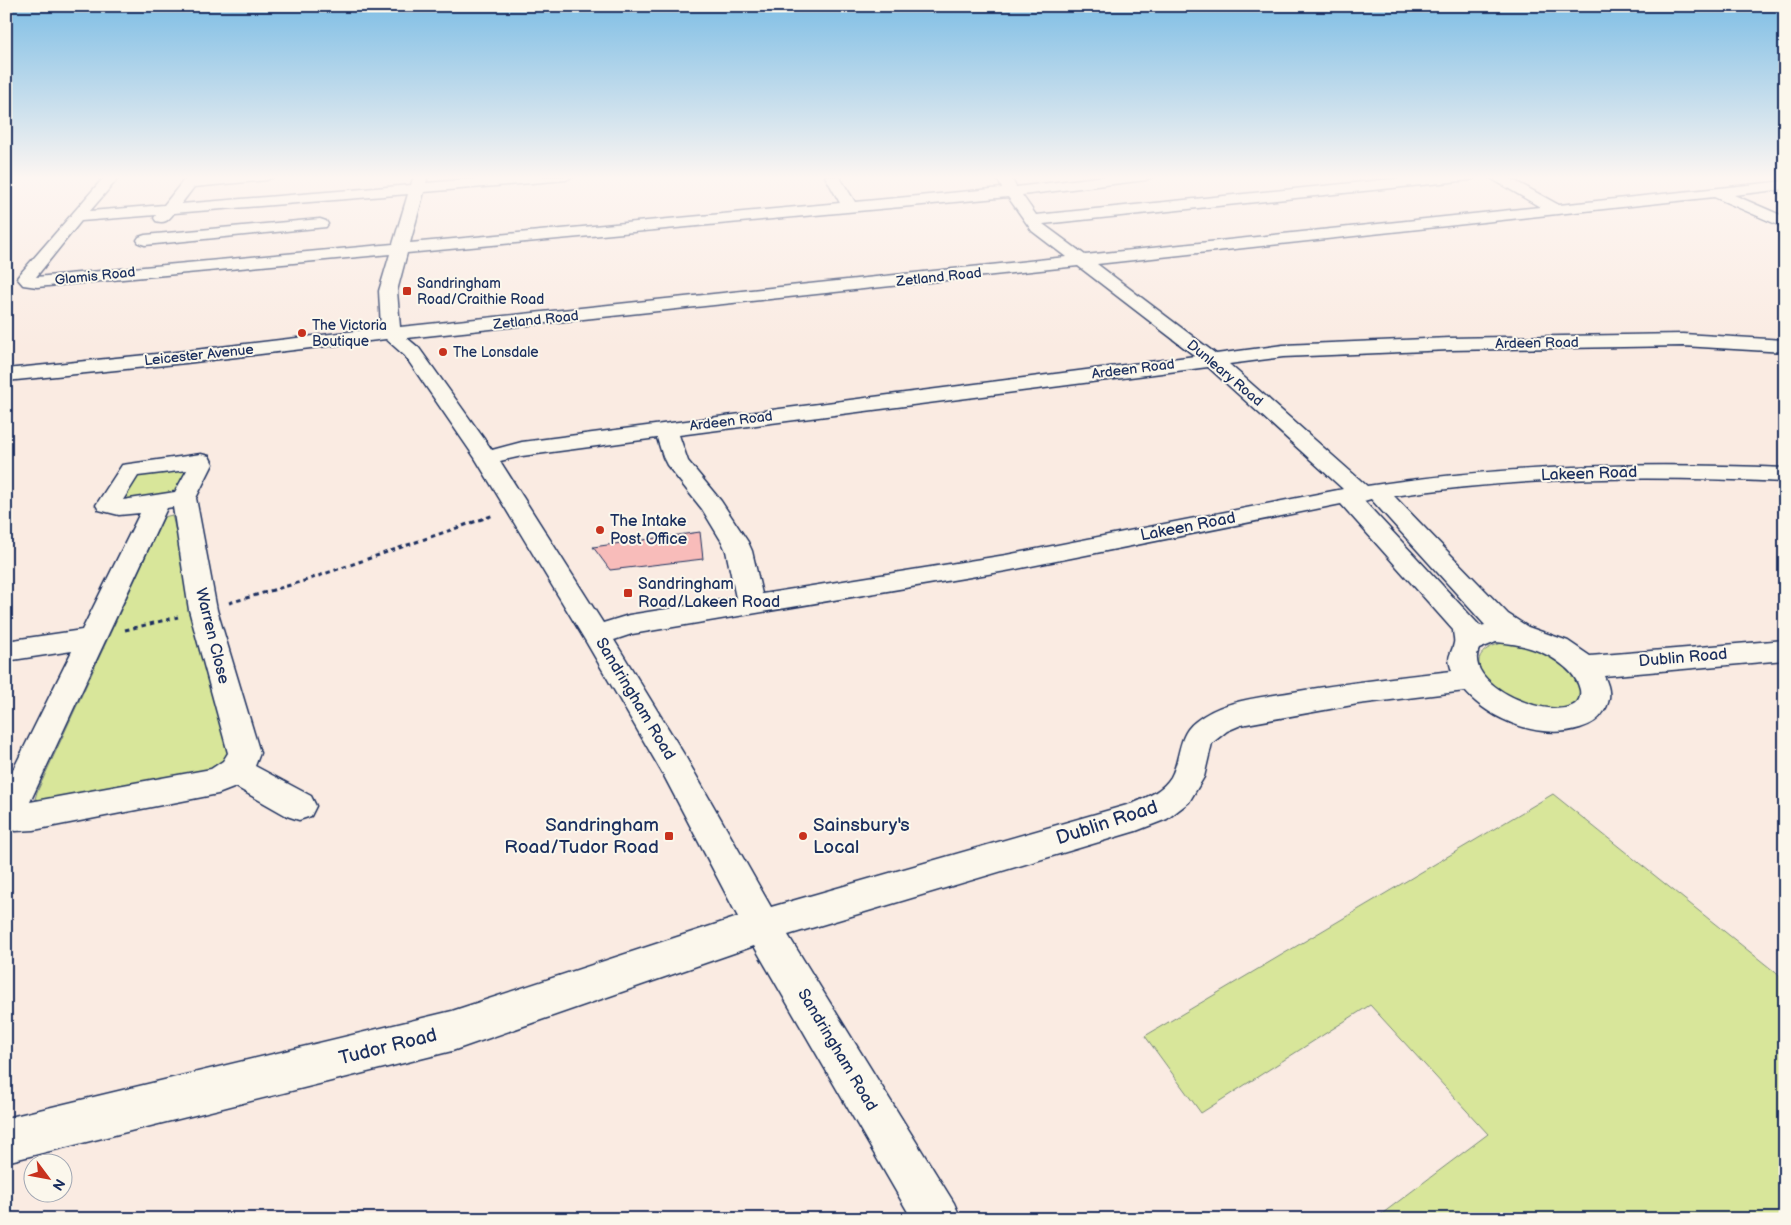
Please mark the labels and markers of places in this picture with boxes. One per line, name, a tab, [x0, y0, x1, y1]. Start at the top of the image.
place label: Sandringham Road/Craithie Road	[417, 275, 544, 308]
marker: Sandringham Road/Craithie Road	[401, 285, 413, 297]
place label: The Victoria Boutique	[312, 317, 387, 350]
marker: The Victoria Boutique	[296, 327, 308, 339]
place label: The Lonsdale	[453, 344, 539, 361]
marker: The Lonsdale	[437, 346, 449, 358]
place label: The Intake Post Office	[610, 512, 688, 549]
marker: The Intake Post Office	[594, 524, 606, 536]
place label: Sandringham Road/Lakeen Road	[638, 575, 780, 612]
marker: Sandringham Road/Lakeen Road	[622, 587, 634, 599]
place label: Sandringham Road/Tudor Road	[504, 814, 659, 859]
place label: Sainsbury's Local	[813, 814, 910, 859]
marker: Sandringham Road/Tudor Road	[663, 830, 675, 842]
marker: Sainsbury's Local	[797, 830, 809, 842]

